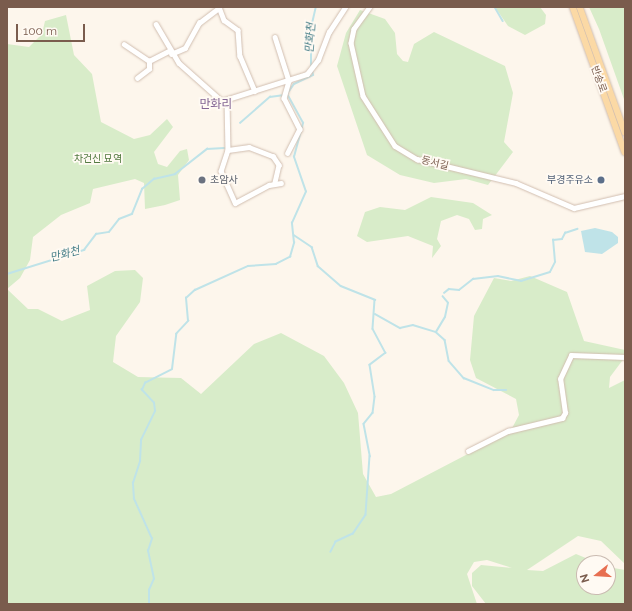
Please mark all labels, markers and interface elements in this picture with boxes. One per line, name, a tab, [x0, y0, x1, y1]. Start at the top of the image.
scale bar	[18, 16, 87, 42]
water label: 만화천	[303, 22, 319, 54]
text: 100 m	[23, 24, 57, 38]
street label: 반송로	[589, 64, 609, 94]
district label: 만화리	[199, 98, 233, 112]
park label: 차건신 묘역	[74, 153, 122, 165]
street label: 동서길	[420, 154, 450, 172]
place label: 초암사	[210, 174, 238, 186]
place label: 부경주유소	[547, 174, 593, 186]
marker: 초암사	[197, 175, 207, 185]
marker: 부경주유소	[596, 175, 606, 185]
water label: 만화천	[49, 245, 81, 265]
north arrow	[576, 555, 616, 595]
text: N	[578, 572, 592, 584]

